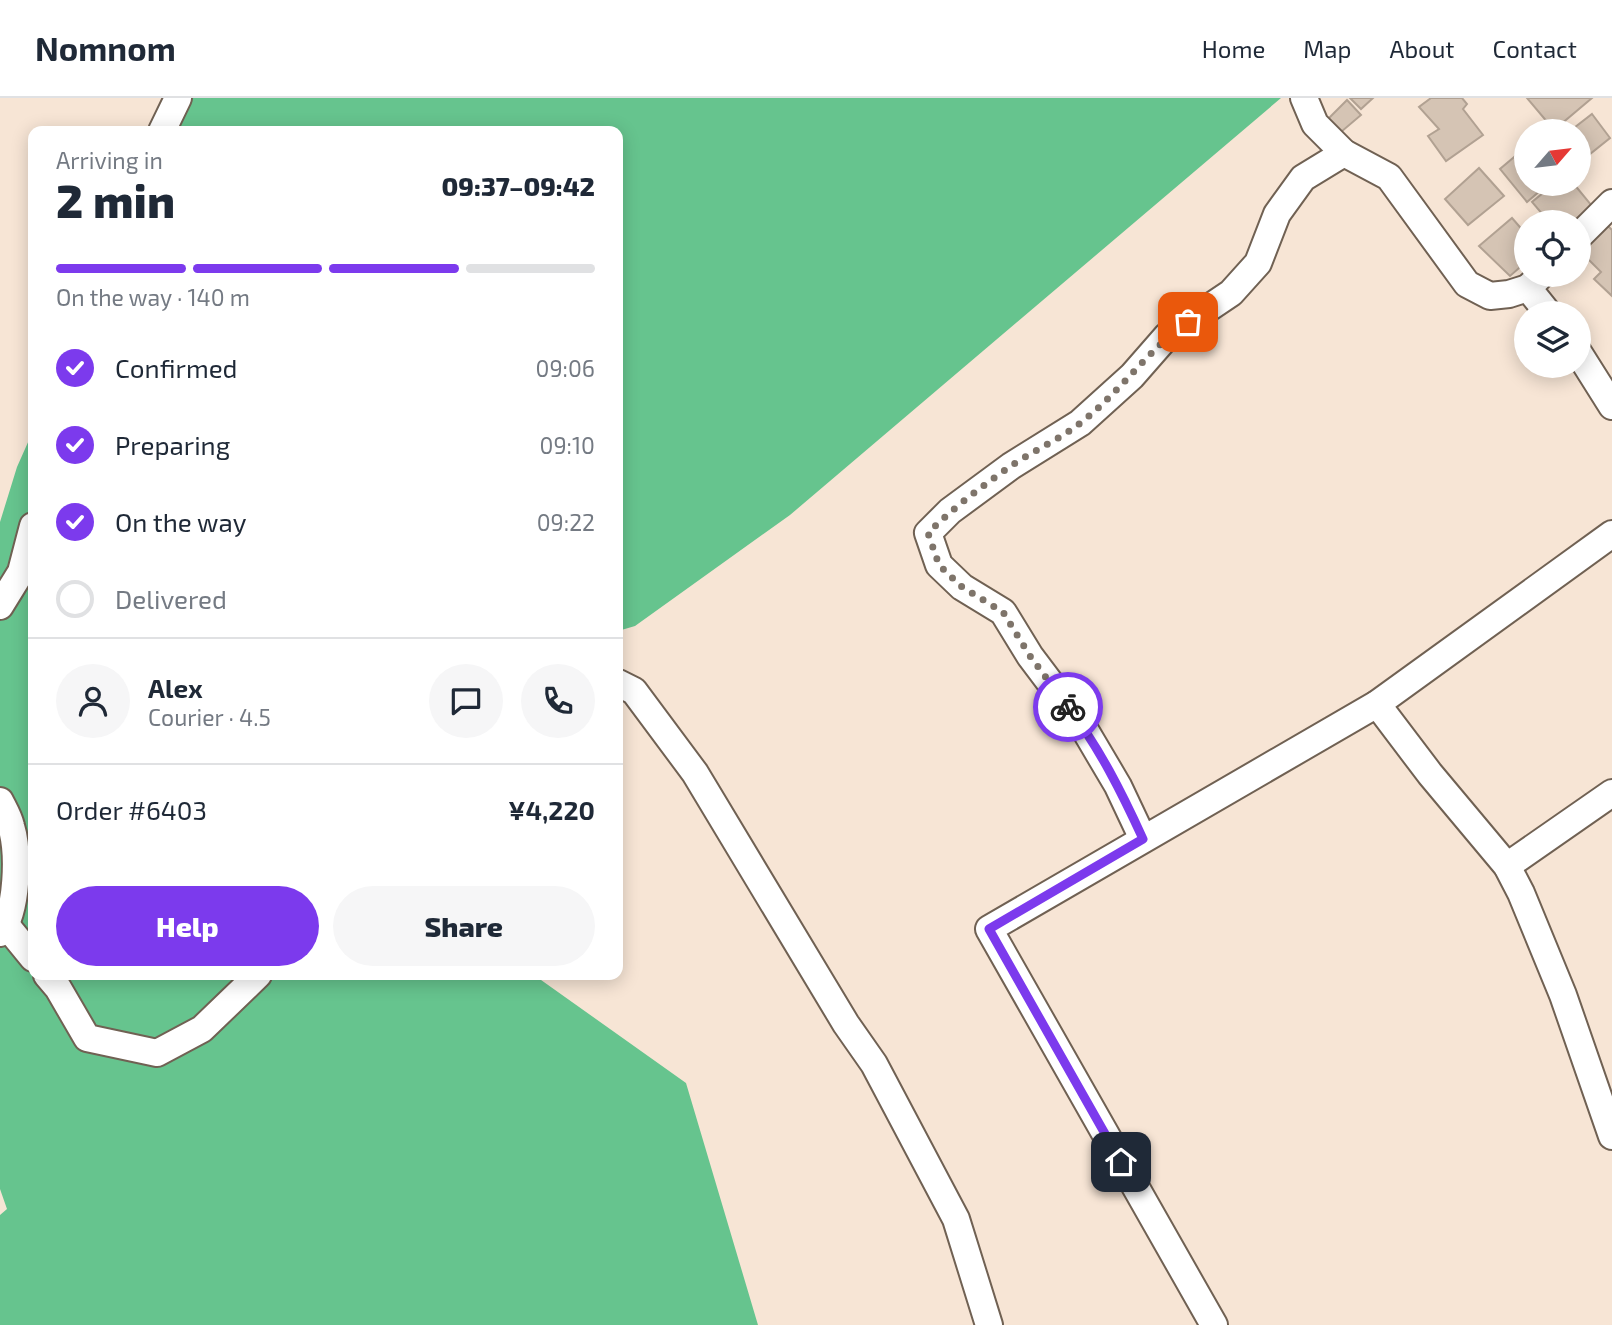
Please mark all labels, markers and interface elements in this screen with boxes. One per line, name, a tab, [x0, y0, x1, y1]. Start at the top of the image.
text: Nomnom	[35, 28, 176, 68]
text: Home	[1202, 34, 1265, 63]
text: Map	[1303, 34, 1351, 63]
text: About	[1389, 34, 1455, 63]
text: Contact	[1493, 34, 1577, 63]
north arrow	[1514, 119, 1591, 196]
map controls	[1514, 119, 1591, 378]
text: Arriving in	[56, 146, 163, 174]
text: 09:37–09:42	[442, 170, 595, 201]
text: 2 min	[56, 172, 175, 227]
button: locate	[1514, 210, 1591, 287]
text: On the way · 140 m	[56, 283, 250, 311]
pin	[1158, 292, 1218, 352]
button: layers	[1514, 301, 1591, 378]
icon: bag	[1169, 303, 1207, 341]
icon: check	[56, 349, 94, 387]
text: Confirmed	[115, 352, 238, 383]
text: 09:06	[536, 354, 595, 382]
icon: check	[56, 426, 94, 464]
text: Preparing	[115, 429, 230, 460]
text: 09:10	[540, 431, 595, 459]
icon: check	[56, 503, 94, 541]
text: On the way	[115, 506, 246, 537]
text: 09:22	[537, 508, 595, 536]
text: Delivered	[115, 583, 227, 614]
button: person	[56, 664, 130, 738]
button: chat	[429, 664, 503, 738]
button: phone	[521, 664, 595, 738]
text: Alex	[148, 672, 203, 703]
courier	[1033, 672, 1103, 742]
icon: bike	[1049, 688, 1087, 726]
text: Courier · 4.5	[148, 703, 271, 731]
text: Order #6403	[56, 794, 207, 825]
text: ¥4,220	[508, 794, 595, 825]
button: Help	[56, 886, 319, 966]
button: Share	[333, 886, 595, 966]
pin	[1091, 1132, 1151, 1192]
icon: home	[1102, 1143, 1140, 1181]

